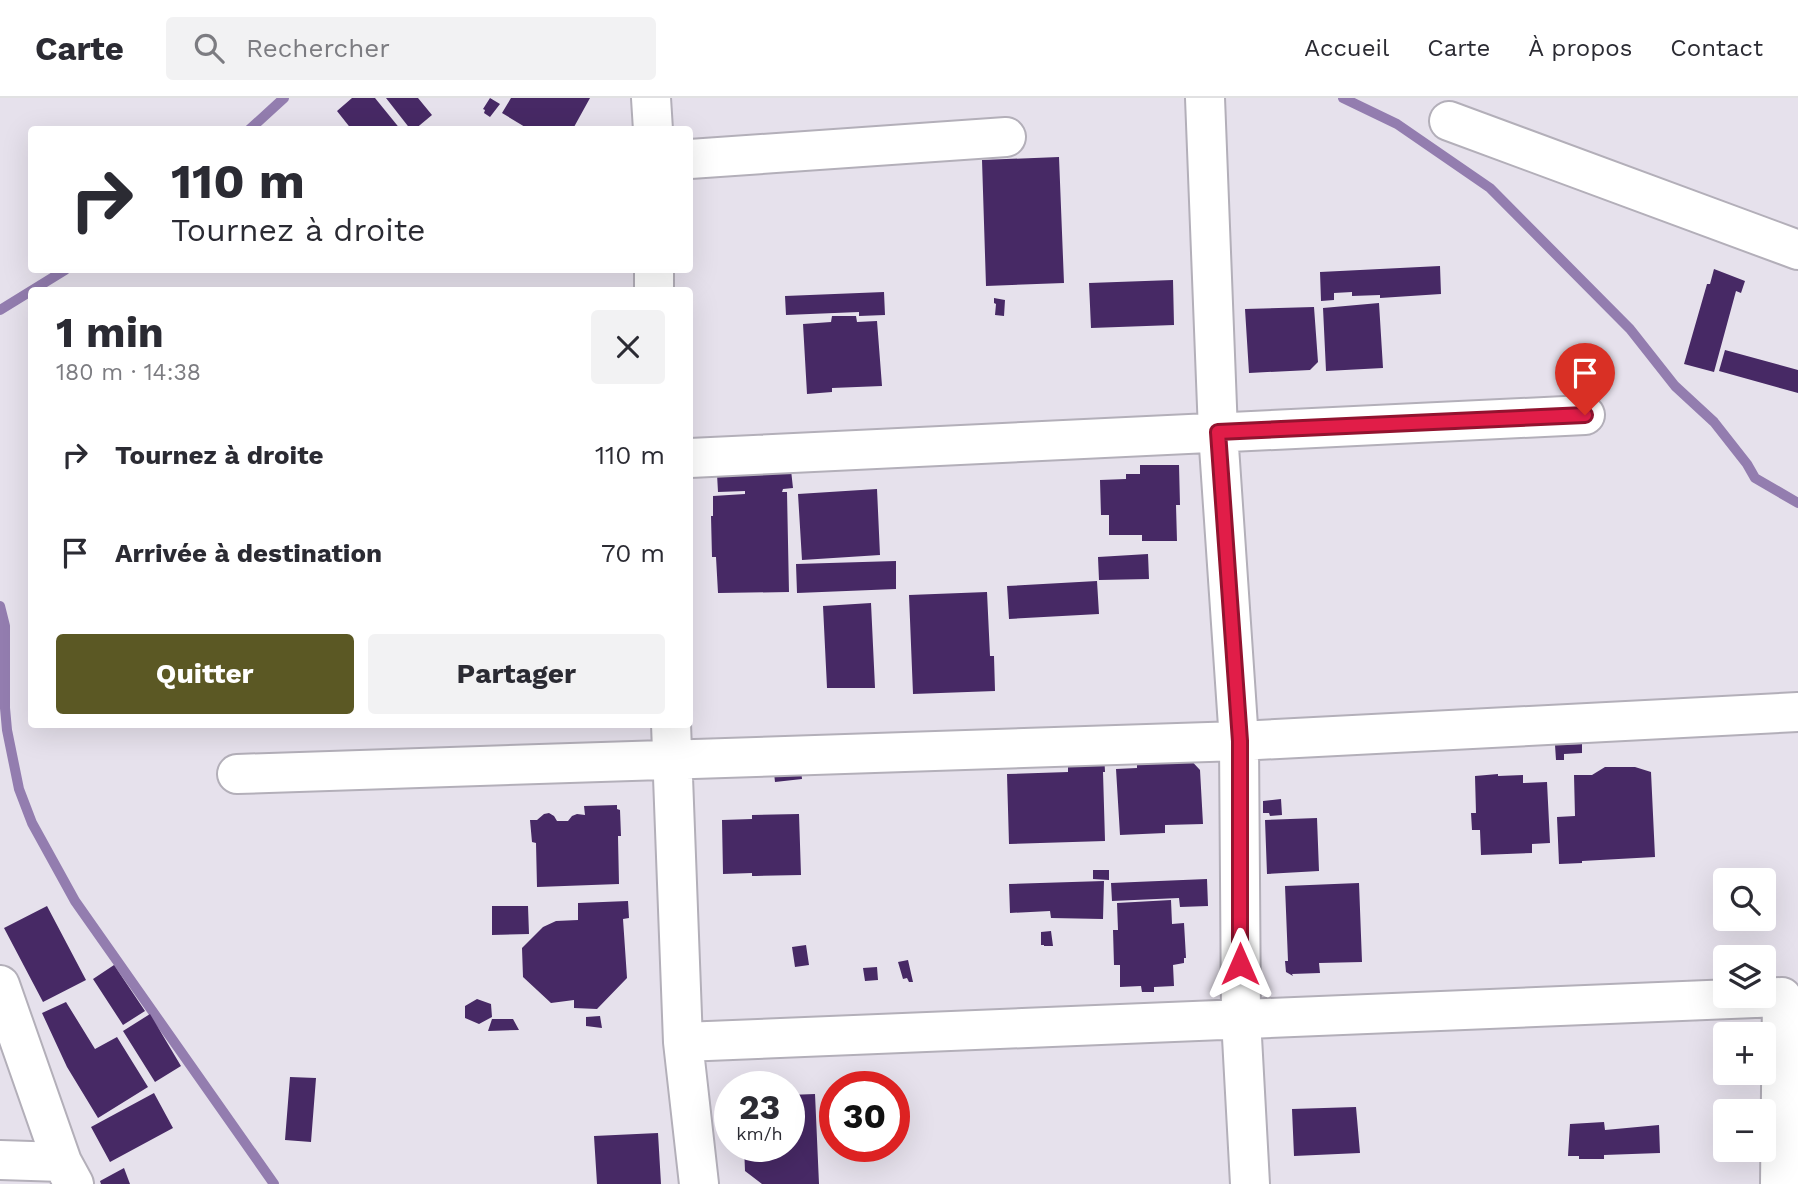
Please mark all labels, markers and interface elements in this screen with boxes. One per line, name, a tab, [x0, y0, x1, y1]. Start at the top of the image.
search box	[166, 17, 656, 80]
text: Carte	[35, 29, 124, 68]
icon: search	[190, 29, 228, 67]
text: Rechercher	[246, 33, 390, 63]
text: Accueil	[1304, 34, 1389, 62]
text: Carte	[1427, 34, 1490, 62]
text: À propos	[1528, 34, 1632, 62]
text: Contact	[1670, 34, 1763, 62]
text: 110 m	[171, 152, 305, 210]
icon: right	[56, 154, 147, 245]
text: Tournez à droite	[171, 211, 426, 249]
text: 1 min	[56, 308, 164, 357]
button: close	[591, 310, 665, 384]
pin	[1555, 343, 1615, 415]
icon: arrive	[1566, 354, 1604, 392]
text: 180 m · 14:38	[56, 359, 201, 386]
icon: right	[56, 436, 94, 474]
text: Tournez à droite	[115, 440, 324, 470]
text: 110 m	[595, 440, 665, 470]
icon: arrive	[56, 534, 94, 572]
text: Arrivée à destination	[115, 538, 382, 568]
text: 70 m	[601, 538, 665, 568]
button: Quitter	[56, 634, 354, 714]
button: Partager	[368, 634, 665, 714]
map controls	[1713, 868, 1776, 1162]
button: search	[1713, 868, 1776, 931]
position arrow	[1203, 927, 1277, 1001]
button: layers	[1713, 945, 1776, 1008]
button: +	[1713, 1022, 1776, 1085]
speed limit sign: 30	[819, 1071, 910, 1162]
text: 23	[739, 1086, 780, 1128]
button: −	[1713, 1099, 1776, 1162]
text: km/h	[736, 1123, 783, 1144]

